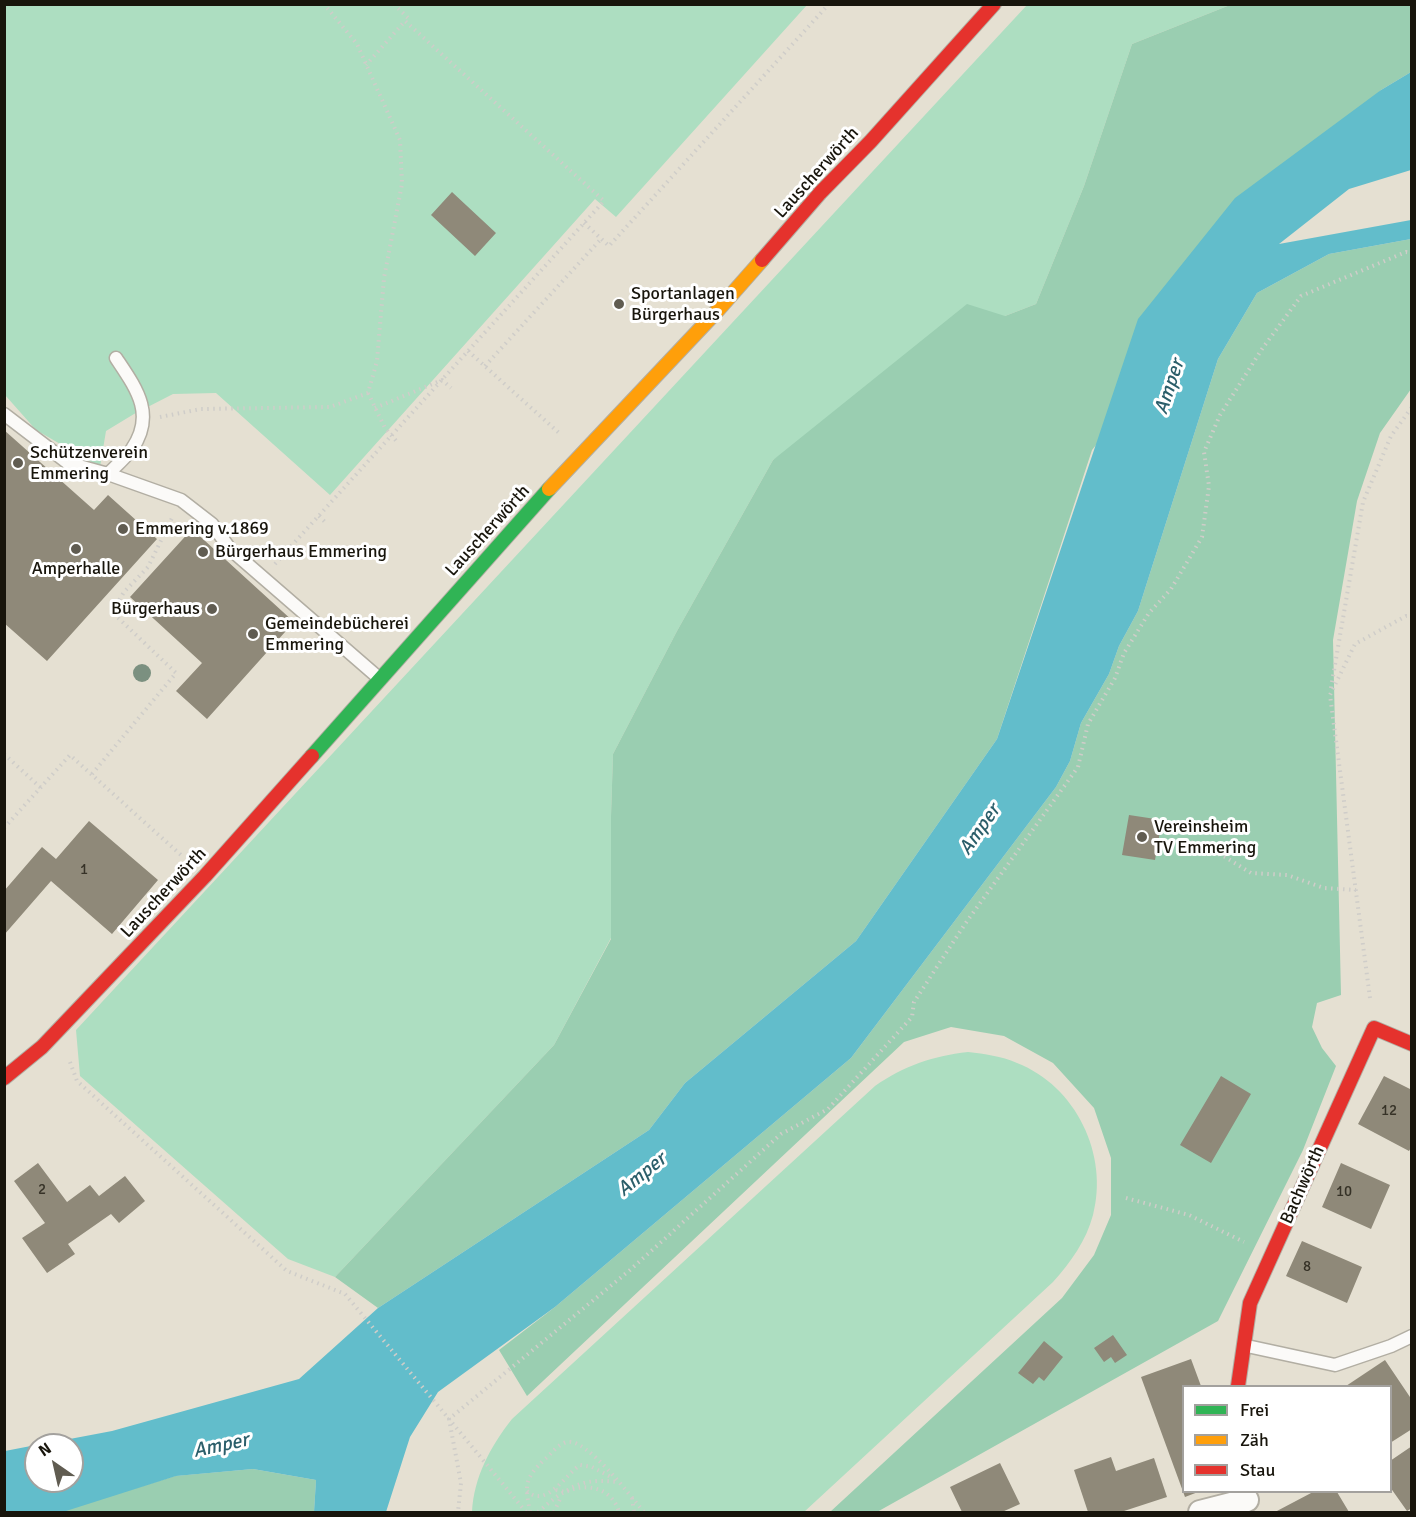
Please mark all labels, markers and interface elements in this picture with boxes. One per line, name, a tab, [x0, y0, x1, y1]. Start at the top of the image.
street label: Lauscherwörth	[770, 123, 864, 223]
place label: Sportanlagen Bürgerhaus	[631, 283, 735, 326]
marker: Sportanlagen Bürgerhaus	[612, 297, 626, 311]
water label: Amper	[1150, 357, 1190, 417]
place label: Schützenverein Emmering	[30, 442, 148, 484]
marker: Schützenverein Emmering	[11, 456, 25, 470]
street label: Lauscherwörth	[441, 481, 535, 581]
place label: Emmering v.1869	[135, 518, 269, 540]
marker: Emmering v.1869	[116, 522, 130, 536]
place label: Bürgerhaus Emmering	[215, 541, 387, 563]
marker: Amperhalle	[69, 542, 83, 556]
marker: Bürgerhaus Emmering	[196, 545, 210, 559]
place label: Amperhalle	[32, 558, 120, 580]
place label: Bürgerhaus	[111, 598, 200, 620]
marker: Bürgerhaus	[205, 602, 219, 616]
place label: Gemeindebücherei Emmering	[265, 613, 409, 656]
marker: Gemeindebücherei Emmering	[246, 627, 260, 641]
water label: Amper	[954, 800, 1006, 860]
place label: Vereinsheim TV Emmering	[1154, 816, 1256, 858]
marker: Vereinsheim TV Emmering	[1135, 830, 1149, 844]
street label: Lauscherwörth	[117, 843, 211, 943]
house number: 1	[80, 861, 88, 879]
house number: 12	[1381, 1102, 1397, 1120]
street label: Bachwörth	[1276, 1143, 1330, 1227]
water label: Amper	[613, 1148, 671, 1202]
house number: 2	[38, 1181, 46, 1199]
house number: 10	[1336, 1183, 1352, 1201]
house number: 8	[1303, 1258, 1311, 1276]
legend	[1182, 1385, 1392, 1493]
text: Frei	[1240, 1399, 1269, 1421]
water label: Amper	[191, 1428, 251, 1464]
text: Zäh	[1240, 1429, 1269, 1451]
north arrow	[24, 1433, 84, 1493]
text: N	[35, 1438, 55, 1461]
text: Stau	[1240, 1459, 1275, 1481]

